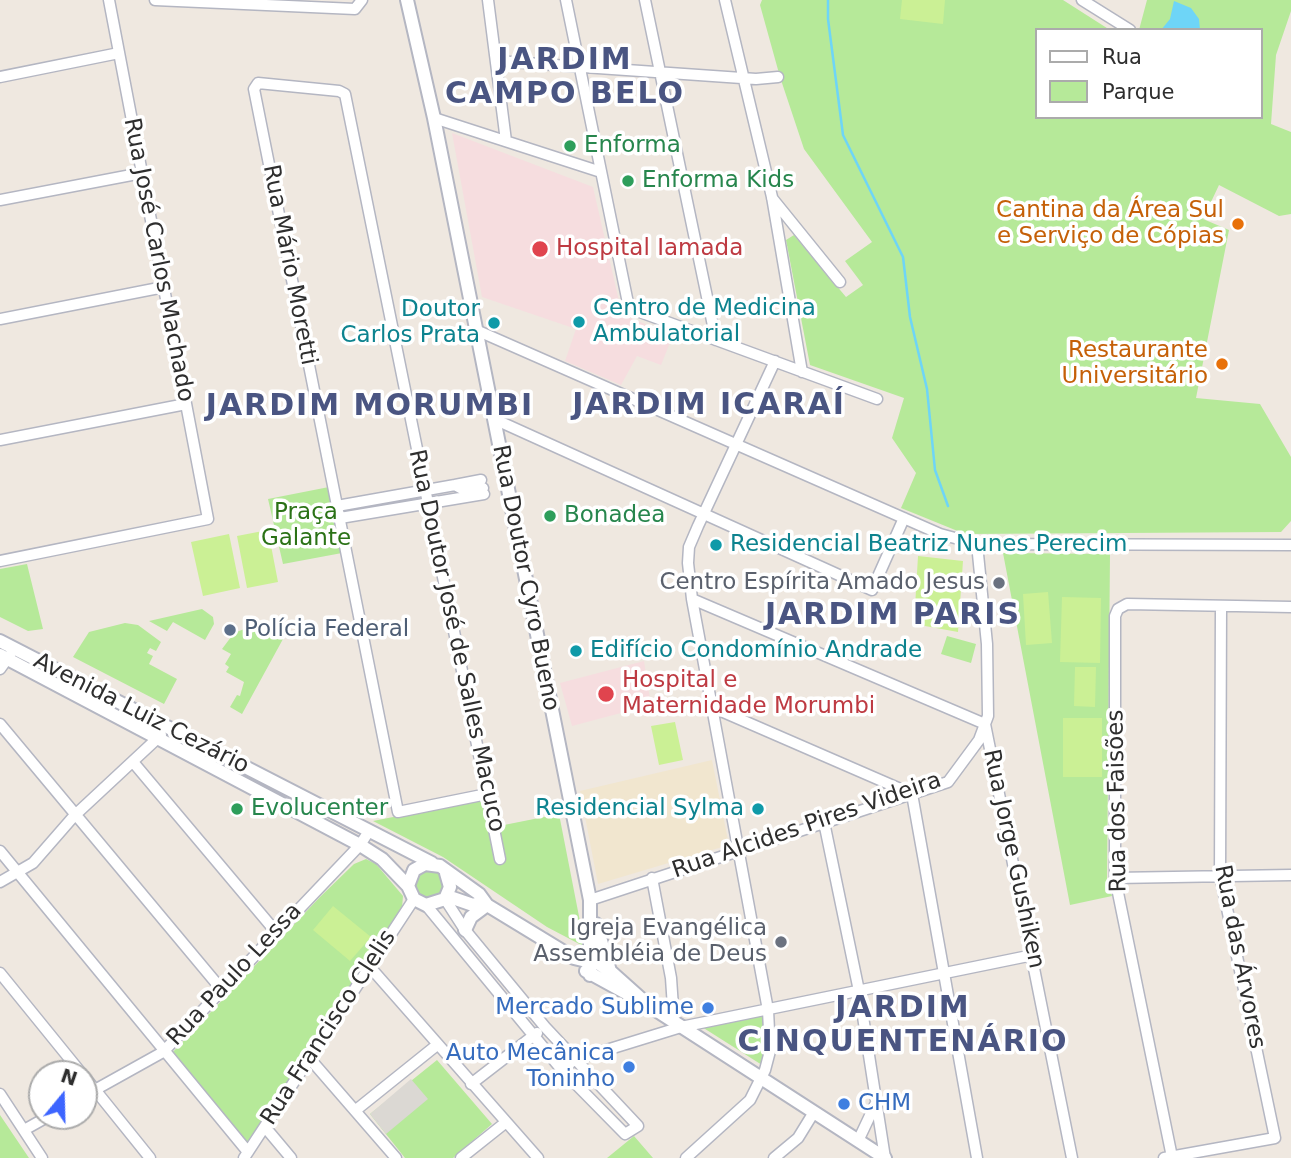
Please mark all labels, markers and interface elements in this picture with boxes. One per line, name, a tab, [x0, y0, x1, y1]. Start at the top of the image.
legend	[1036, 28, 1263, 119]
district label: JARDIM CAMPO BELO	[446, 43, 684, 113]
text: Rua	[1102, 45, 1142, 69]
text: Parque	[1102, 80, 1174, 104]
street label: Rua José Carlos Machado	[117, 116, 199, 404]
place label: Enforma	[584, 132, 681, 160]
marker: Enforma	[562, 138, 578, 154]
street label: Rua Mário Moretti	[256, 162, 322, 368]
place label: Enforma Kids	[642, 167, 794, 195]
marker: Enforma Kids	[620, 173, 636, 189]
place label: Cantina da Área Sul e Serviço de Cópias	[996, 197, 1224, 251]
marker: Cantina da Área Sul e Serviço de Cópias	[1230, 216, 1246, 232]
place label: Hospital Iamada	[556, 235, 743, 263]
marker: Hospital Iamada	[530, 239, 550, 259]
place label: Centro de Medicina Ambulatorial	[593, 295, 816, 349]
place label: Doutor Carlos Prata	[341, 296, 480, 350]
marker: Centro de Medicina Ambulatorial	[571, 314, 587, 330]
marker: Doutor Carlos Prata	[486, 315, 502, 331]
place label: Restaurante Universitário	[1062, 337, 1208, 391]
marker: Restaurante Universitário	[1214, 356, 1230, 372]
district label: JARDIM ICARAÍ	[574, 388, 844, 424]
district label: JARDIM MORUMBI	[207, 389, 533, 425]
street label: Rua Doutor Cyro Bueno	[486, 443, 564, 713]
street label: Rua Doutor José de Salles Macuco	[402, 447, 510, 835]
park label: Praça Galante	[261, 499, 351, 553]
place label: Bonadea	[564, 502, 665, 530]
marker: Bonadea	[542, 508, 558, 524]
place label: Residencial Beatriz Nunes Perecim	[730, 531, 1127, 559]
marker: Residencial Beatriz Nunes Perecim	[708, 537, 724, 553]
place label: Centro Espírita Amado Jesus	[659, 569, 985, 597]
marker: Centro Espírita Amado Jesus	[991, 575, 1007, 591]
district label: JARDIM PARIS	[766, 598, 1020, 634]
place label: Polícia Federal	[244, 616, 409, 644]
marker: Polícia Federal	[222, 622, 238, 638]
place label: Edifício Condomínio Andrade	[590, 637, 922, 665]
marker: Edifício Condomínio Andrade	[568, 643, 584, 659]
street label: Avenida Luiz Cezário	[29, 648, 253, 780]
place label: Hospital e Maternidade Morumbi	[622, 667, 875, 721]
marker: Hospital e Maternidade Morumbi	[596, 684, 616, 704]
street label: Rua dos Faisões	[1103, 709, 1133, 893]
street label: Rua Jorge Gushiken	[976, 747, 1050, 971]
street label: Rua Alcides Pires Videira	[669, 767, 945, 885]
place label: Evolucenter	[251, 795, 388, 823]
place label: Residencial Sylma	[535, 795, 744, 823]
marker: Evolucenter	[229, 801, 245, 817]
marker: Residencial Sylma	[750, 801, 766, 817]
street label: Rua das Árvores	[1208, 863, 1270, 1051]
street label: Rua Paulo Lessa	[162, 898, 308, 1052]
place label: Igreja Evangélica Assembléia de Deus	[533, 915, 767, 969]
street label: Rua Francisco Clelis	[256, 925, 402, 1131]
marker: Igreja Evangélica Assembléia de Deus	[773, 934, 789, 950]
district label: JARDIM CINQUENTENÁRIO	[739, 991, 1067, 1062]
place label: Mercado Sublime	[495, 994, 694, 1022]
marker: Mercado Sublime	[700, 1000, 716, 1016]
place label: Auto Mecânica Toninho	[446, 1040, 615, 1094]
marker: Auto Mecânica Toninho	[621, 1059, 637, 1075]
north arrow	[28, 1060, 98, 1130]
text: N	[58, 1064, 80, 1090]
place label: CHM	[858, 1090, 911, 1118]
marker: CHM	[836, 1096, 852, 1112]

